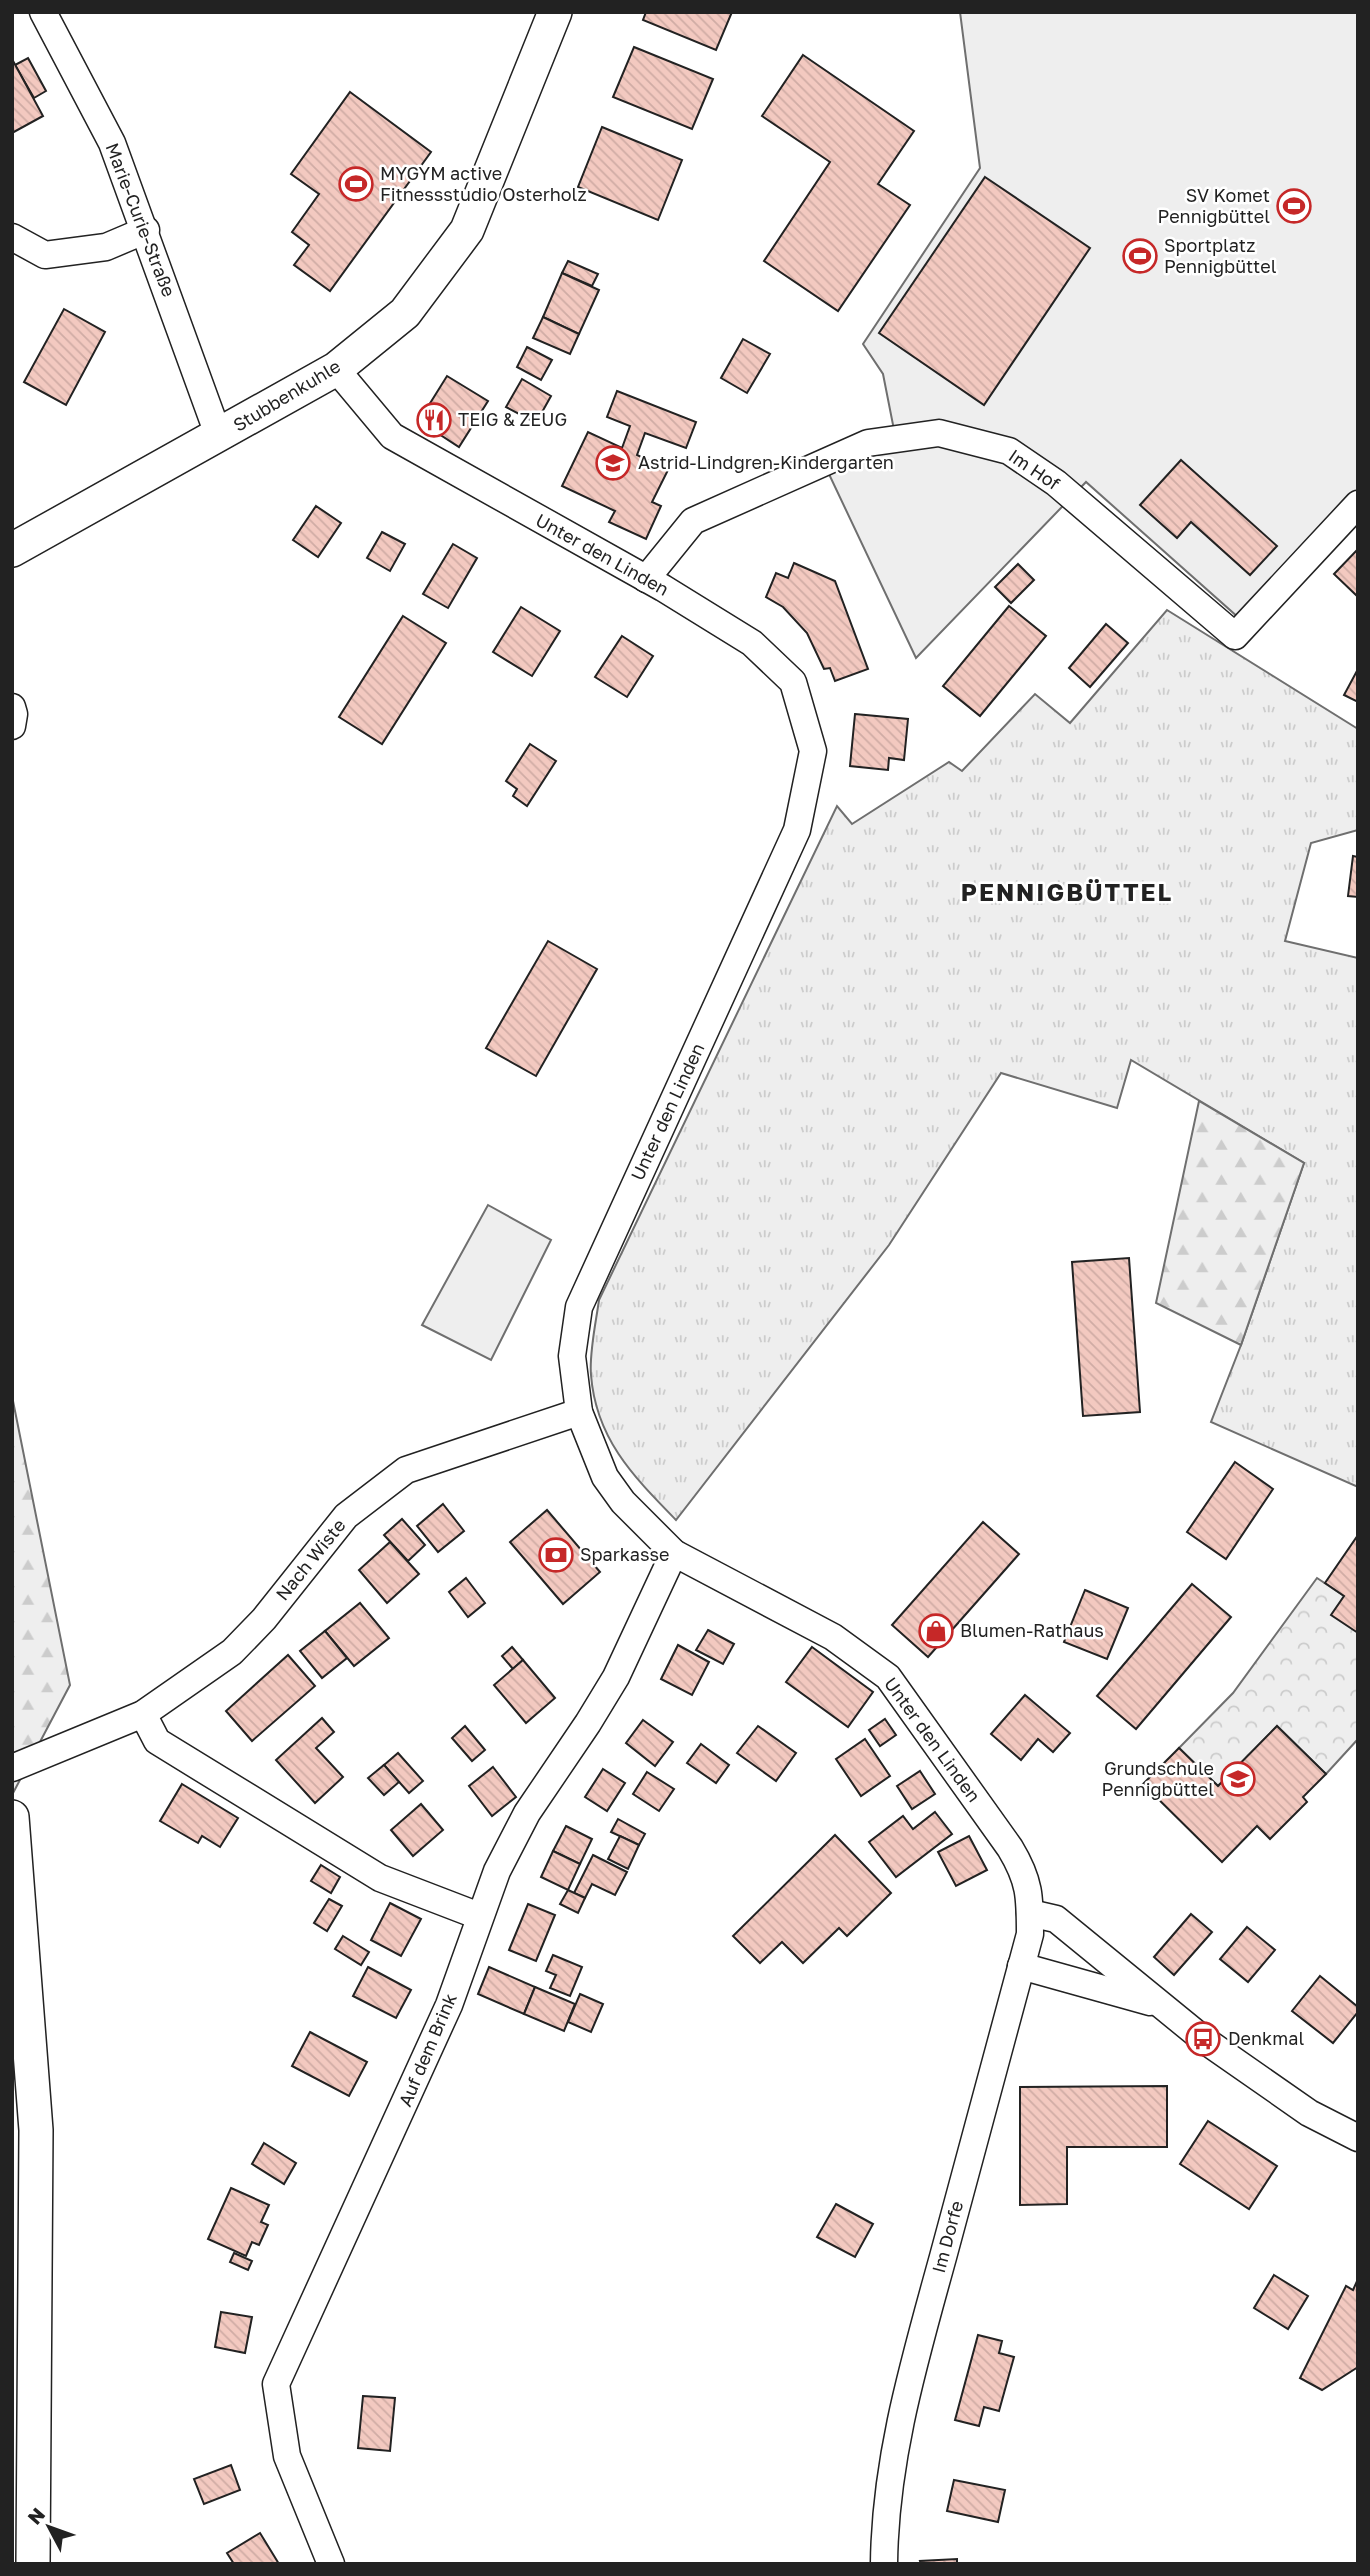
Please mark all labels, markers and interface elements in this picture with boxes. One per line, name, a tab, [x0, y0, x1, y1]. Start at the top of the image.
street label: Marie-Curie-Straße	[101, 139, 180, 300]
place label: MYGYM active Fitnessstudio Osterholz	[380, 162, 587, 205]
sports icon: MYGYM active Fitnessstudio Osterholz	[337, 165, 375, 203]
place label: SV Komet Pennigbüttel	[1158, 184, 1270, 227]
sports icon: SV Komet Pennigbüttel	[1275, 187, 1313, 225]
place label: Sportplatz Pennigbüttel	[1164, 234, 1277, 277]
sports icon: Sportplatz Pennigbüttel	[1121, 237, 1159, 275]
street label: Stubbenkuhle	[229, 355, 344, 436]
restaurant icon: TEIG & ZEUG	[415, 401, 453, 439]
place label: TEIG & ZEUG	[458, 408, 567, 430]
school or university icon: Astrid-Lindgren-Kindergarten	[594, 444, 632, 482]
street label: Im Hof	[1005, 444, 1065, 494]
place label: Astrid-Lindgren-Kindergarten	[638, 451, 894, 473]
street label: Unter den Linden	[532, 508, 673, 600]
district label: PENNIGBÜTTEL	[961, 877, 1173, 906]
street label: Unter den Linden	[626, 1039, 709, 1184]
street label: Nach Wiste	[271, 1514, 350, 1605]
bank icon: Sparkasse	[537, 1536, 575, 1574]
place label: Sparkasse	[580, 1543, 669, 1565]
shop icon: Blumen-Rathaus	[917, 1612, 955, 1650]
place label: Blumen-Rathaus	[960, 1619, 1104, 1641]
street label: Unter den Linden	[880, 1673, 986, 1806]
place label: Grundschule Pennigbüttel	[1102, 1757, 1214, 1800]
school or university icon: Grundschule Pennigbüttel	[1219, 1760, 1257, 1798]
street label: Auf dem Brink	[393, 1990, 461, 2109]
bus stop icon: Denkmal	[1184, 2020, 1222, 2058]
place label: Denkmal	[1228, 2027, 1304, 2049]
street label: Im Dorfe	[927, 2198, 967, 2275]
north arrow	[14, 2492, 84, 2562]
text: N	[22, 2503, 49, 2529]

